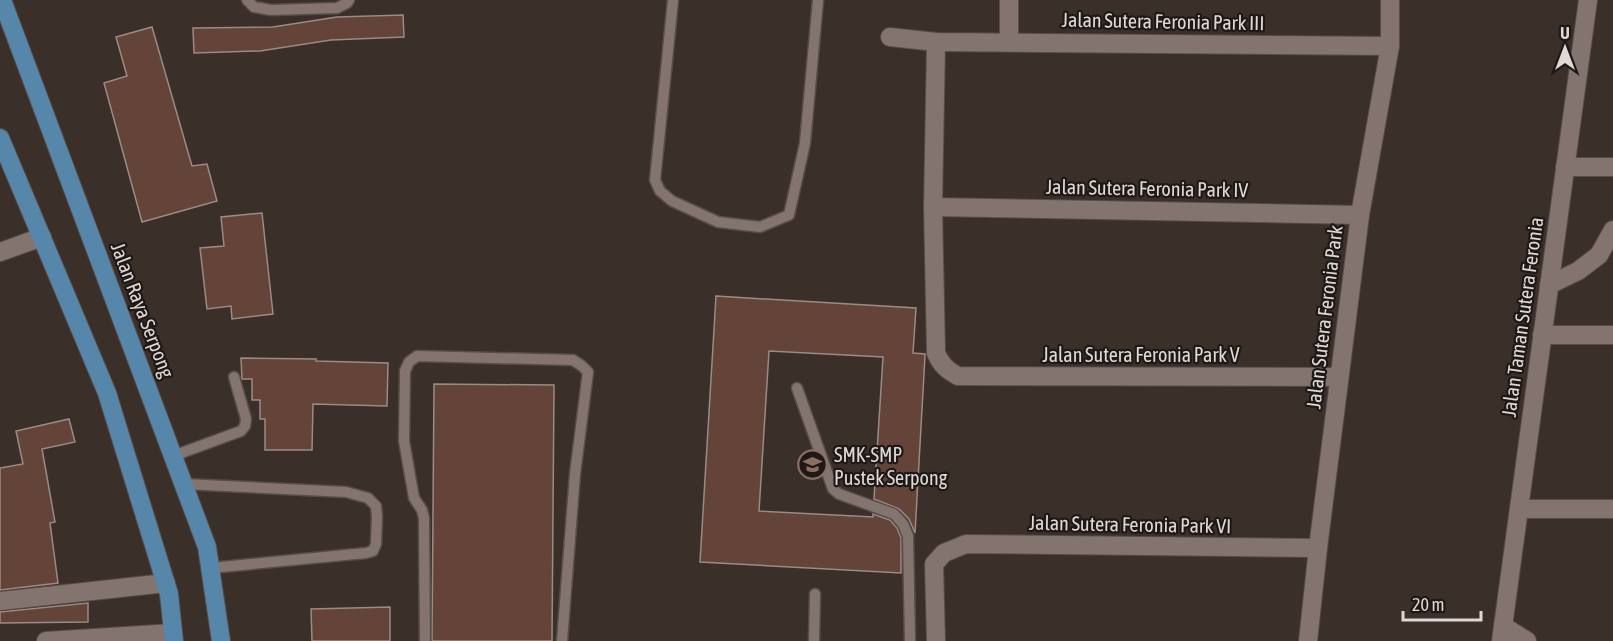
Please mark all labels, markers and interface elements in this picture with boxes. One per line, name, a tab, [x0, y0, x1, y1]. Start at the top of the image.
street label: Jalan Sutera Feronia Park III	[1061, 8, 1265, 34]
north arrow	[1535, 18, 1595, 78]
text: U	[1560, 24, 1570, 42]
street label: Jalan Sutera Feronia Park IV	[1046, 175, 1249, 201]
street label: Jalan Taman Sutera Feronia	[1497, 216, 1547, 418]
street label: Jalan Sutera Feronia Park	[1301, 224, 1347, 410]
street label: Jalan Raya Serpong	[107, 239, 179, 381]
street label: Jalan Sutera Feronia Park V	[1042, 343, 1240, 366]
place label: SMK-SMP Pustek Serpong	[834, 443, 948, 489]
school or university icon: SMK-SMP Pustek Serpong	[797, 449, 829, 481]
street label: Jalan Sutera Feronia Park VI	[1029, 511, 1231, 537]
scale bar	[1403, 584, 1481, 622]
text: 20 m	[1412, 594, 1444, 615]

